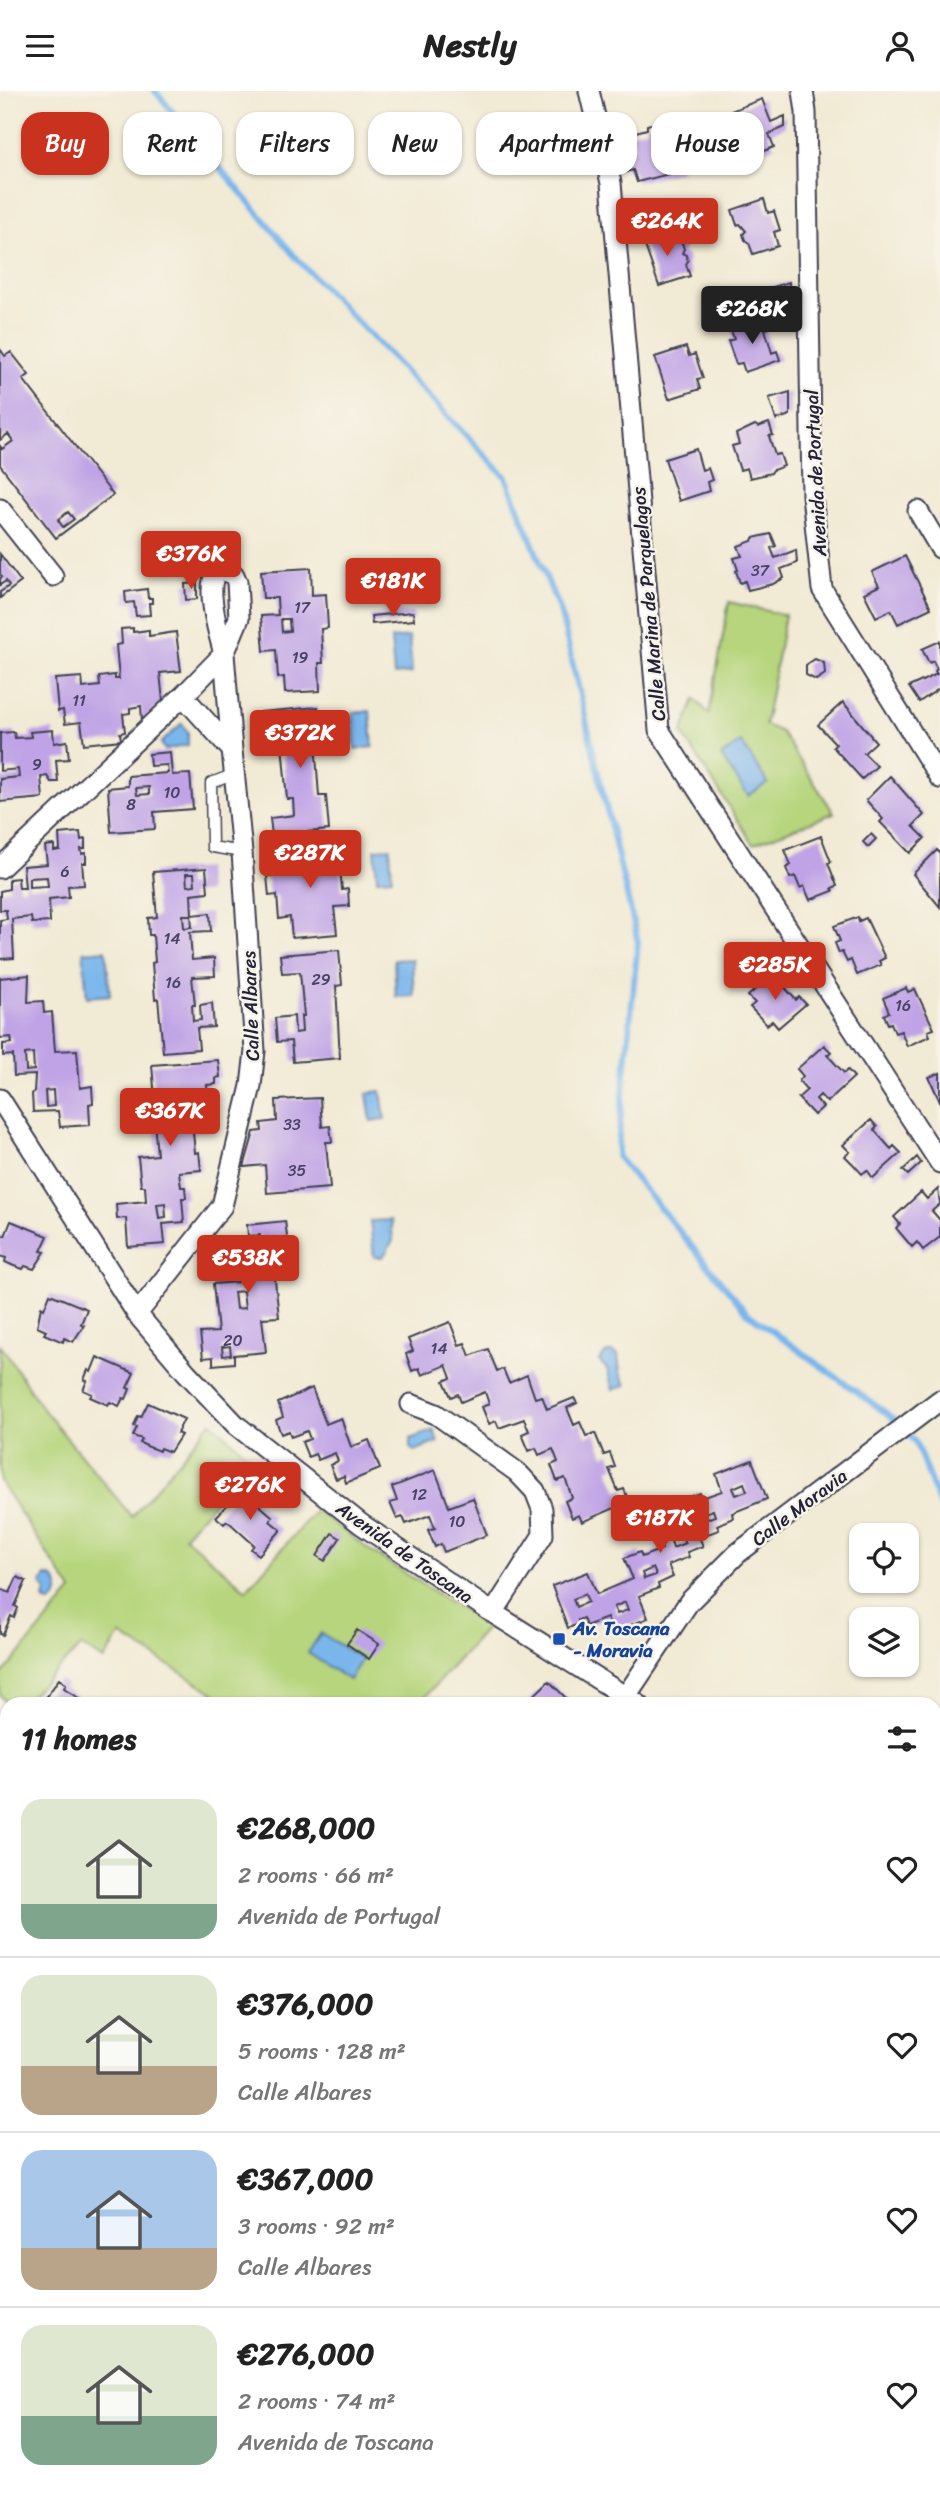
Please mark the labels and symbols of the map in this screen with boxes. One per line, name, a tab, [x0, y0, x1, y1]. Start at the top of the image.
pin: €264K	[618, 199, 716, 258]
pin: €268K	[703, 287, 801, 346]
street label: Avenida de Portugal	[795, 388, 836, 558]
street label: Calle Marina de Parquelagos	[622, 485, 675, 722]
pin: €376K	[142, 531, 240, 591]
house number: 37	[751, 556, 770, 585]
pin: €181K	[344, 559, 442, 618]
house number: 17	[294, 593, 311, 622]
house number: 19	[292, 643, 309, 672]
house number: 11	[72, 686, 86, 715]
pin: €372K	[251, 711, 349, 770]
house number: 9	[32, 750, 42, 779]
house number: 10	[164, 778, 180, 807]
house number: 8	[126, 790, 136, 819]
pin: €287K	[261, 831, 359, 890]
house number: 6	[60, 857, 70, 886]
house number: 14	[164, 924, 180, 953]
pin: €285K	[726, 943, 824, 1002]
street label: Calle Albares	[232, 950, 269, 1062]
house number: 29	[311, 965, 331, 994]
house number: 16	[165, 968, 181, 997]
house number: 16	[895, 991, 911, 1020]
pin: €367K	[121, 1089, 219, 1148]
house number: 33	[283, 1110, 301, 1139]
house number: 35	[288, 1156, 307, 1185]
pin: €538K	[199, 1235, 297, 1295]
house number: 20	[223, 1326, 243, 1355]
house number: 14	[431, 1334, 447, 1363]
street label: Calle Moravia	[744, 1460, 855, 1555]
pin: €276K	[201, 1463, 299, 1522]
house number: 12	[411, 1480, 427, 1509]
street label: Avenida de Toscana	[328, 1492, 481, 1613]
pin: €187K	[611, 1495, 709, 1555]
house number: 10	[449, 1507, 465, 1536]
place label: Av. Toscana - Moravia	[572, 1612, 670, 1667]
marker: Av. Toscana - Moravia	[551, 1631, 567, 1647]

